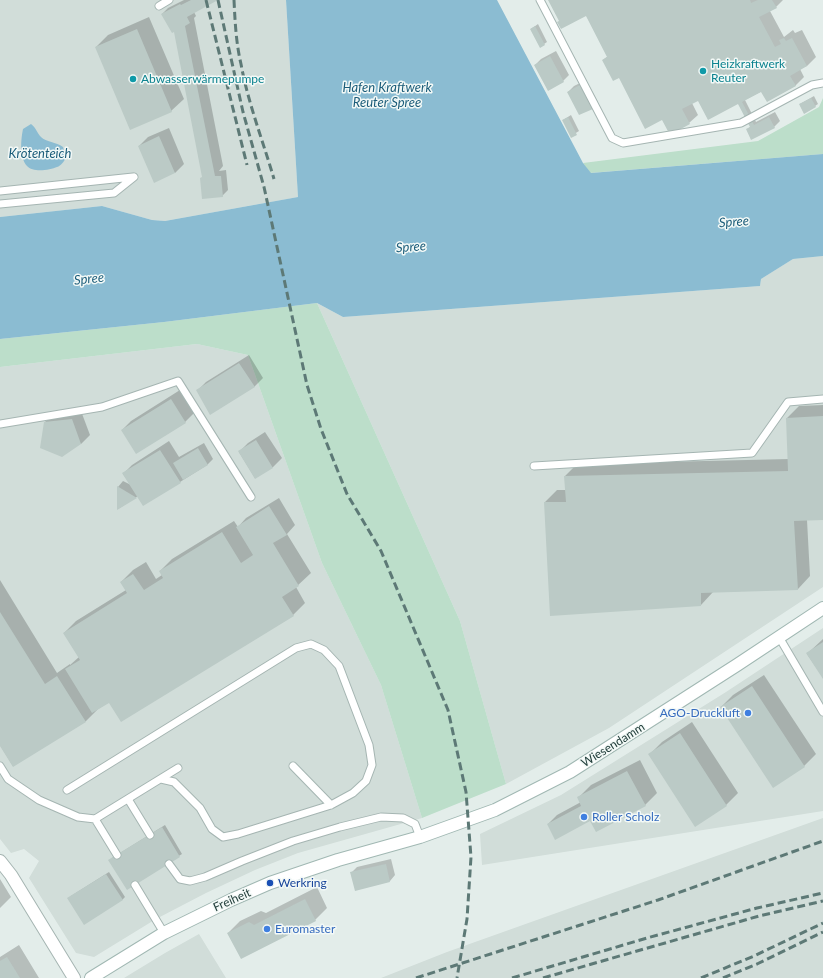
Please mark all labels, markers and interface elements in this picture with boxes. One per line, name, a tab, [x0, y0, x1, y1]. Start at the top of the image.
place label: Heizkraftwerk Reuter	[711, 57, 785, 85]
marker: Heizkraftwerk Reuter	[698, 66, 708, 76]
place label: Abwasserwärmepumpe	[141, 72, 264, 86]
marker: Abwasserwärmepumpe	[128, 74, 138, 84]
water label: Hafen Kraftwerk Reuter Spree	[342, 80, 432, 111]
water label: Krötenteich	[9, 146, 71, 162]
water label: Spree	[719, 213, 749, 231]
water label: Spree	[396, 238, 426, 256]
water label: Spree	[73, 270, 105, 288]
place label: AGO-Druckluft	[660, 706, 740, 720]
marker: AGO-Druckluft	[743, 708, 753, 718]
street label: Wiesendamm	[579, 720, 647, 770]
place label: Roller Scholz	[592, 810, 659, 824]
marker: Roller Scholz	[579, 812, 589, 822]
place label: Werkring	[278, 876, 327, 890]
marker: Werkring	[265, 878, 275, 888]
street label: Freiheit	[211, 885, 253, 915]
place label: Euromaster	[275, 922, 335, 936]
marker: Euromaster	[262, 924, 272, 934]

